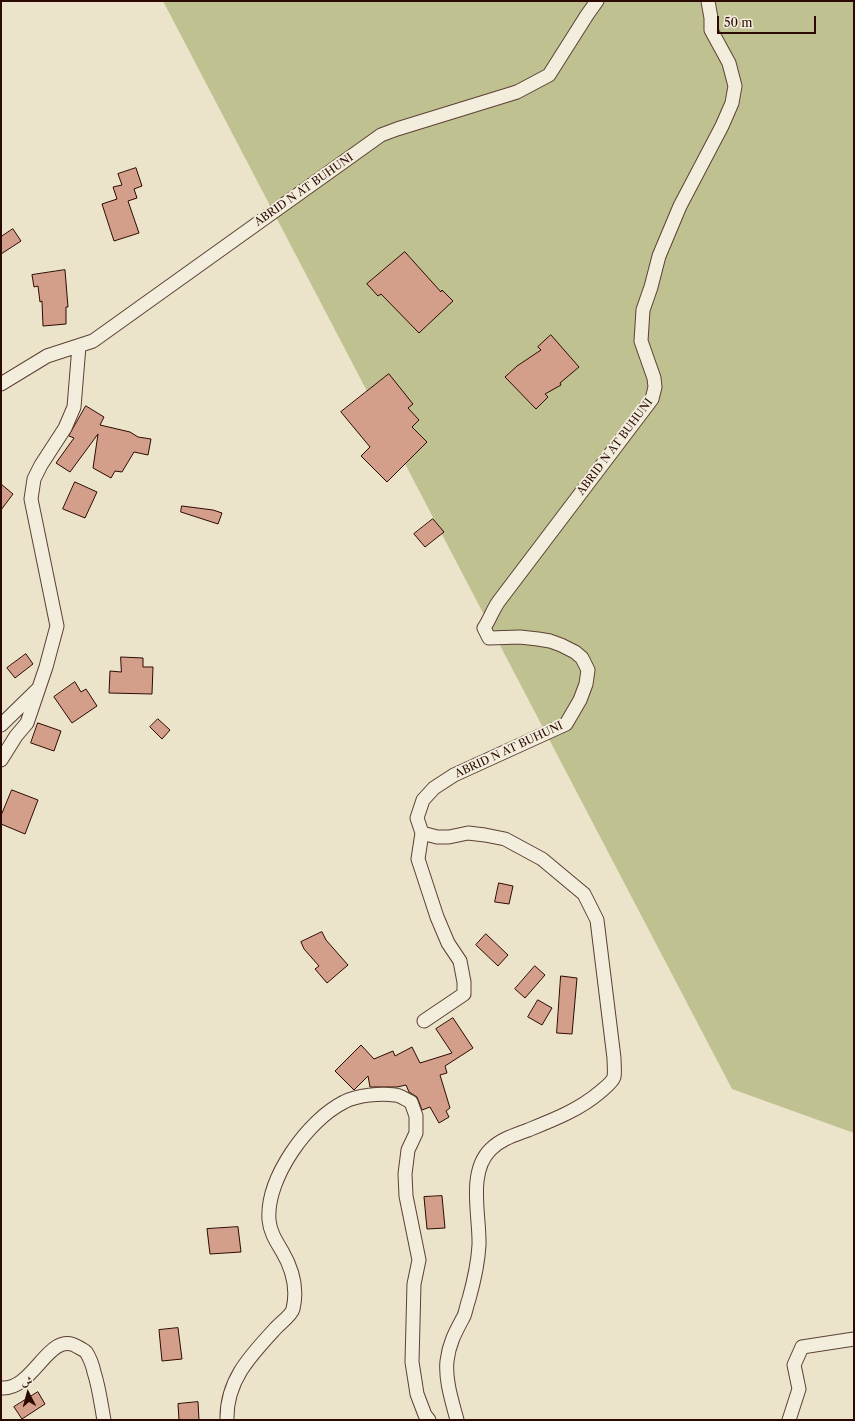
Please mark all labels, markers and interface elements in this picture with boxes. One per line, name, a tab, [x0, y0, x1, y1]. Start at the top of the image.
scale bar	[719, 8, 818, 34]
text: 50 m	[724, 15, 753, 30]
street label: ABRID N AT BUHUNI	[252, 151, 356, 229]
street label: ABRID N AT BUHUNI	[574, 396, 656, 498]
street label: ABRID N AT BUHUNI	[453, 719, 565, 781]
north arrow	[8, 1373, 48, 1413]
text: ش	[21, 1374, 33, 1389]

